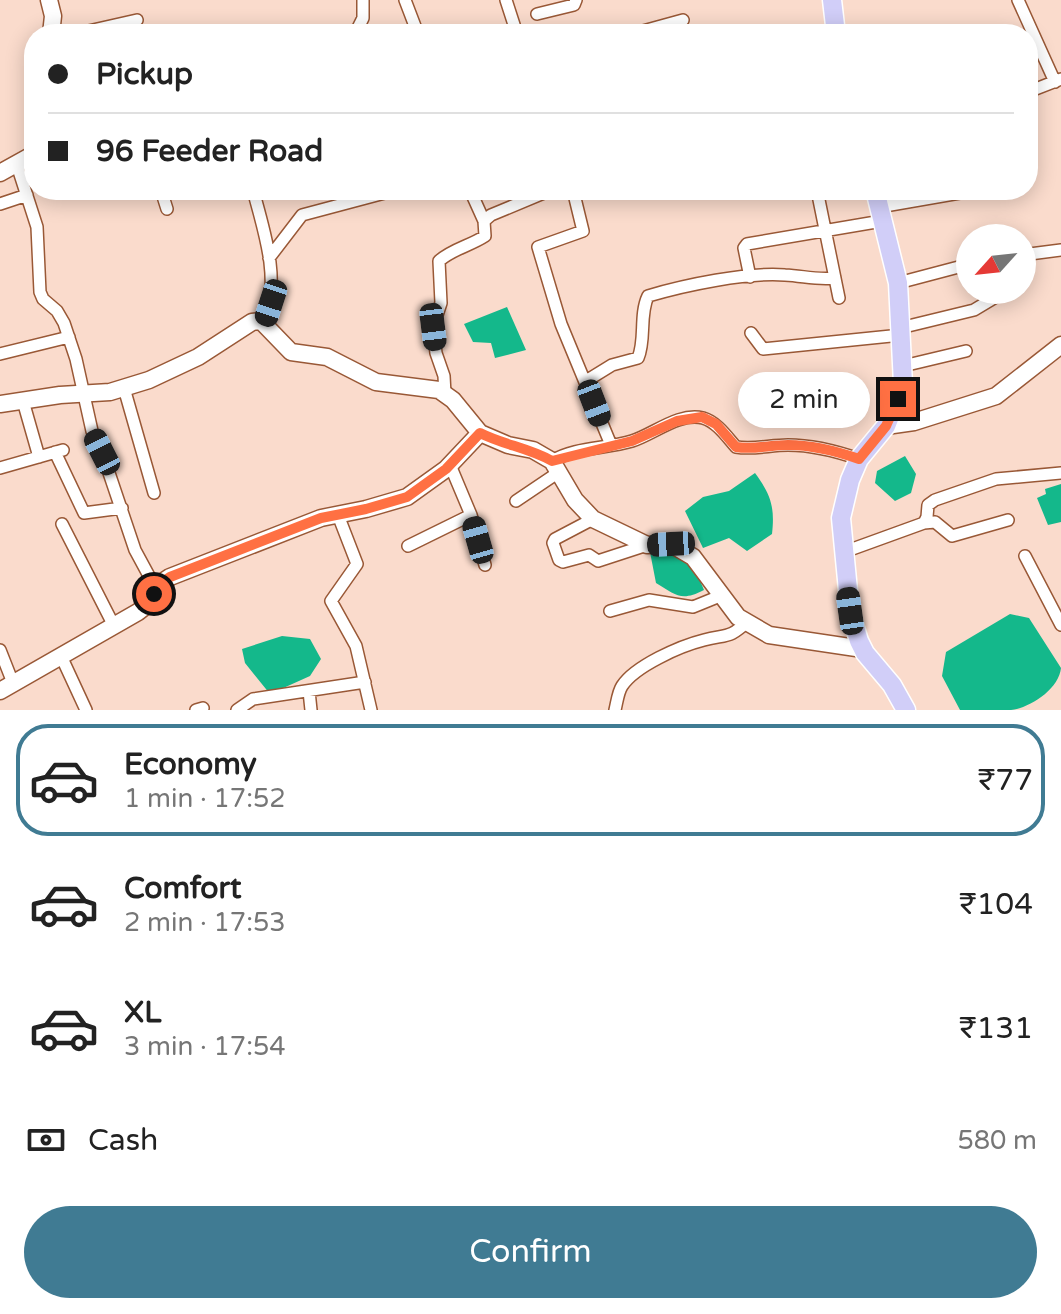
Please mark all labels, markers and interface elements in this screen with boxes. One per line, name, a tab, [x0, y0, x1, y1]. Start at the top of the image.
text: Pickup	[96, 56, 193, 93]
text: 96 Feeder Road	[96, 133, 323, 170]
north arrow	[956, 224, 1036, 304]
map controls	[956, 224, 1036, 304]
car	[252, 276, 290, 330]
car	[418, 302, 448, 352]
callout: 2 min	[738, 371, 870, 427]
car	[574, 376, 614, 430]
route end	[880, 381, 916, 417]
text: 2 min	[769, 384, 839, 415]
car	[80, 425, 124, 479]
car	[460, 514, 496, 566]
car	[646, 531, 696, 557]
route start	[136, 576, 172, 612]
car	[835, 586, 865, 636]
icon: car	[28, 744, 100, 816]
text: Economy	[124, 746, 257, 783]
text: ₹77	[978, 762, 1033, 799]
text: 1 min · 17:52	[124, 783, 286, 814]
icon: car	[28, 868, 100, 940]
text: Comfort	[124, 870, 242, 907]
text: ₹104	[959, 886, 1033, 923]
text: 2 min · 17:53	[124, 907, 286, 938]
icon: car	[28, 992, 100, 1064]
text: XL	[124, 994, 161, 1031]
text: ₹131	[959, 1010, 1033, 1047]
text: 3 min · 17:54	[124, 1031, 286, 1062]
icon: cash	[24, 1118, 68, 1162]
text: Cash	[88, 1122, 158, 1159]
text: 580 m	[957, 1125, 1037, 1156]
button: Confirm	[24, 1206, 1037, 1298]

